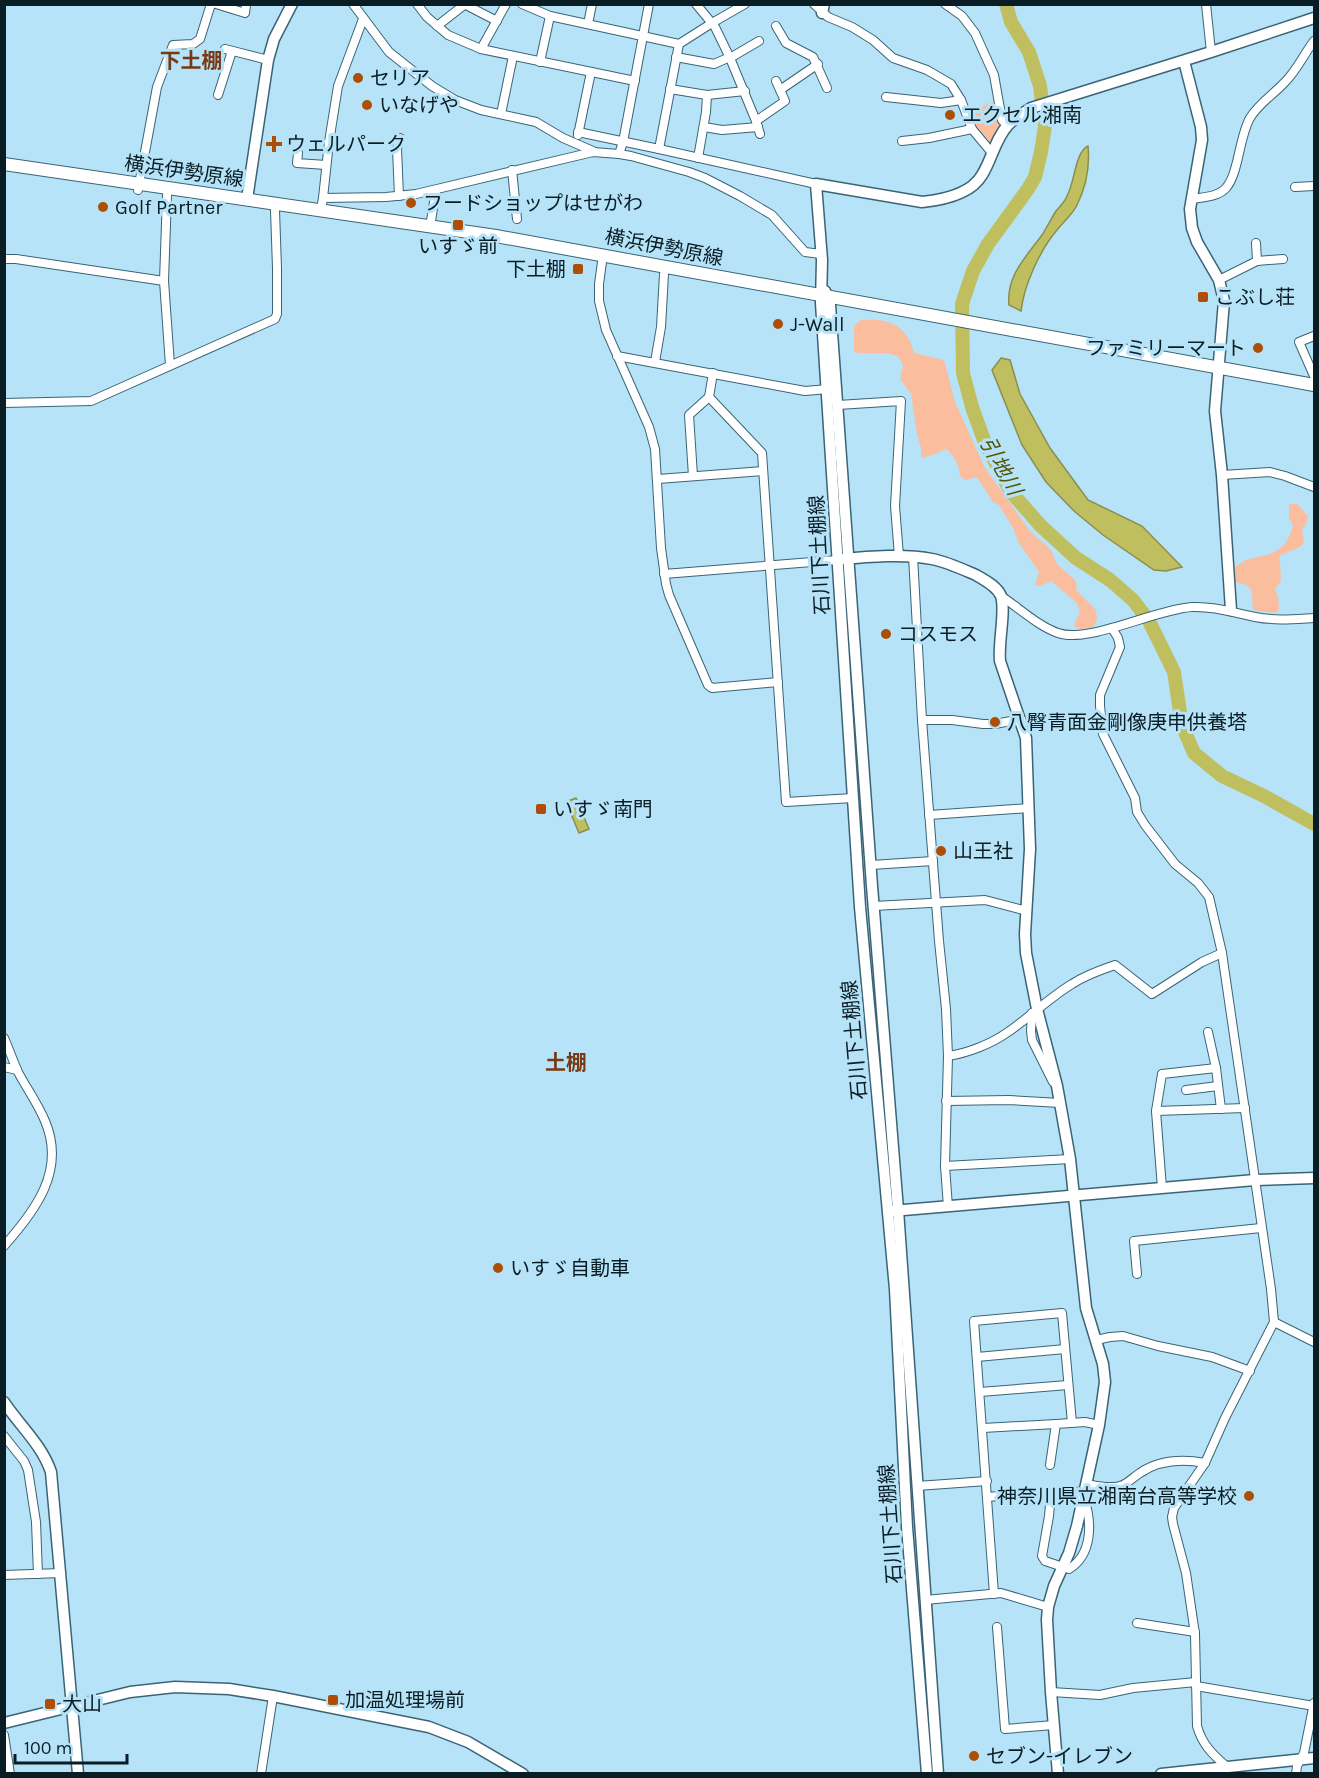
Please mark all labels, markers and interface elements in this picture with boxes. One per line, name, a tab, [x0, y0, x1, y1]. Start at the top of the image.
district label: 下土棚	[160, 49, 223, 73]
place label: セリア	[370, 67, 430, 90]
marker: セリア	[351, 71, 365, 85]
place label: いなげや	[379, 94, 459, 117]
marker: いなげや	[360, 98, 374, 112]
place label: エクセル湘南	[962, 104, 1082, 127]
marker: エクセル湘南	[943, 108, 957, 122]
place label: ウェルパーク	[286, 133, 406, 156]
marker: ウェルパーク	[267, 137, 281, 151]
street label: 横浜伊勢原線	[123, 152, 245, 191]
place label: フードショップはせがわ	[423, 192, 643, 215]
place label: Golf Partner	[115, 196, 223, 219]
marker: フードショップはせがわ	[404, 196, 418, 210]
marker: Golf Partner	[96, 200, 110, 214]
marker: いすゞ前	[451, 218, 465, 232]
street label: 横浜伊勢原線	[603, 225, 725, 270]
place label: いすゞ前	[418, 235, 498, 258]
place label: 下土棚	[506, 258, 566, 281]
marker: 下土棚	[571, 262, 585, 276]
place label: こぶし荘	[1215, 286, 1295, 309]
marker: こぶし荘	[1196, 290, 1210, 304]
place label: J-Wall	[790, 313, 844, 336]
marker: J-Wall	[771, 317, 785, 331]
place label: ファミリーマート	[1086, 337, 1246, 360]
marker: ファミリーマート	[1251, 341, 1265, 355]
water label: 引地川	[975, 433, 1028, 501]
street label: 石川下土棚線	[805, 494, 834, 615]
place label: コスモス	[898, 623, 978, 646]
marker: コスモス	[879, 627, 893, 641]
place label: 八臀青面金剛像庚申供養塔	[1007, 711, 1247, 734]
marker: 八臀青面金剛像庚申供養塔	[988, 715, 1002, 729]
place label: いすゞ南門	[553, 798, 653, 821]
marker: いすゞ南門	[534, 802, 548, 816]
place label: 山王社	[953, 840, 1013, 863]
marker: 山王社	[934, 844, 948, 858]
street label: 石川下土棚線	[838, 979, 871, 1101]
district label: 土棚	[545, 1051, 587, 1075]
place label: いすゞ自動車	[510, 1257, 630, 1280]
marker: いすゞ自動車	[491, 1261, 505, 1275]
street label: 石川下土棚線	[875, 1463, 906, 1585]
place label: 神奈川県立湘南台高等学校	[997, 1485, 1237, 1508]
marker: 神奈川県立湘南台高等学校	[1242, 1489, 1256, 1503]
place label: 加温処理場前	[345, 1689, 465, 1712]
place label: 大山	[62, 1693, 102, 1716]
marker: 加温処理場前	[326, 1693, 340, 1707]
marker: 大山	[43, 1697, 57, 1711]
scale bar	[15, 1727, 128, 1765]
text: 100 m	[24, 1737, 72, 1759]
place label: セブン-イレブン	[986, 1745, 1133, 1768]
marker: セブン-イレブン	[967, 1749, 981, 1763]

